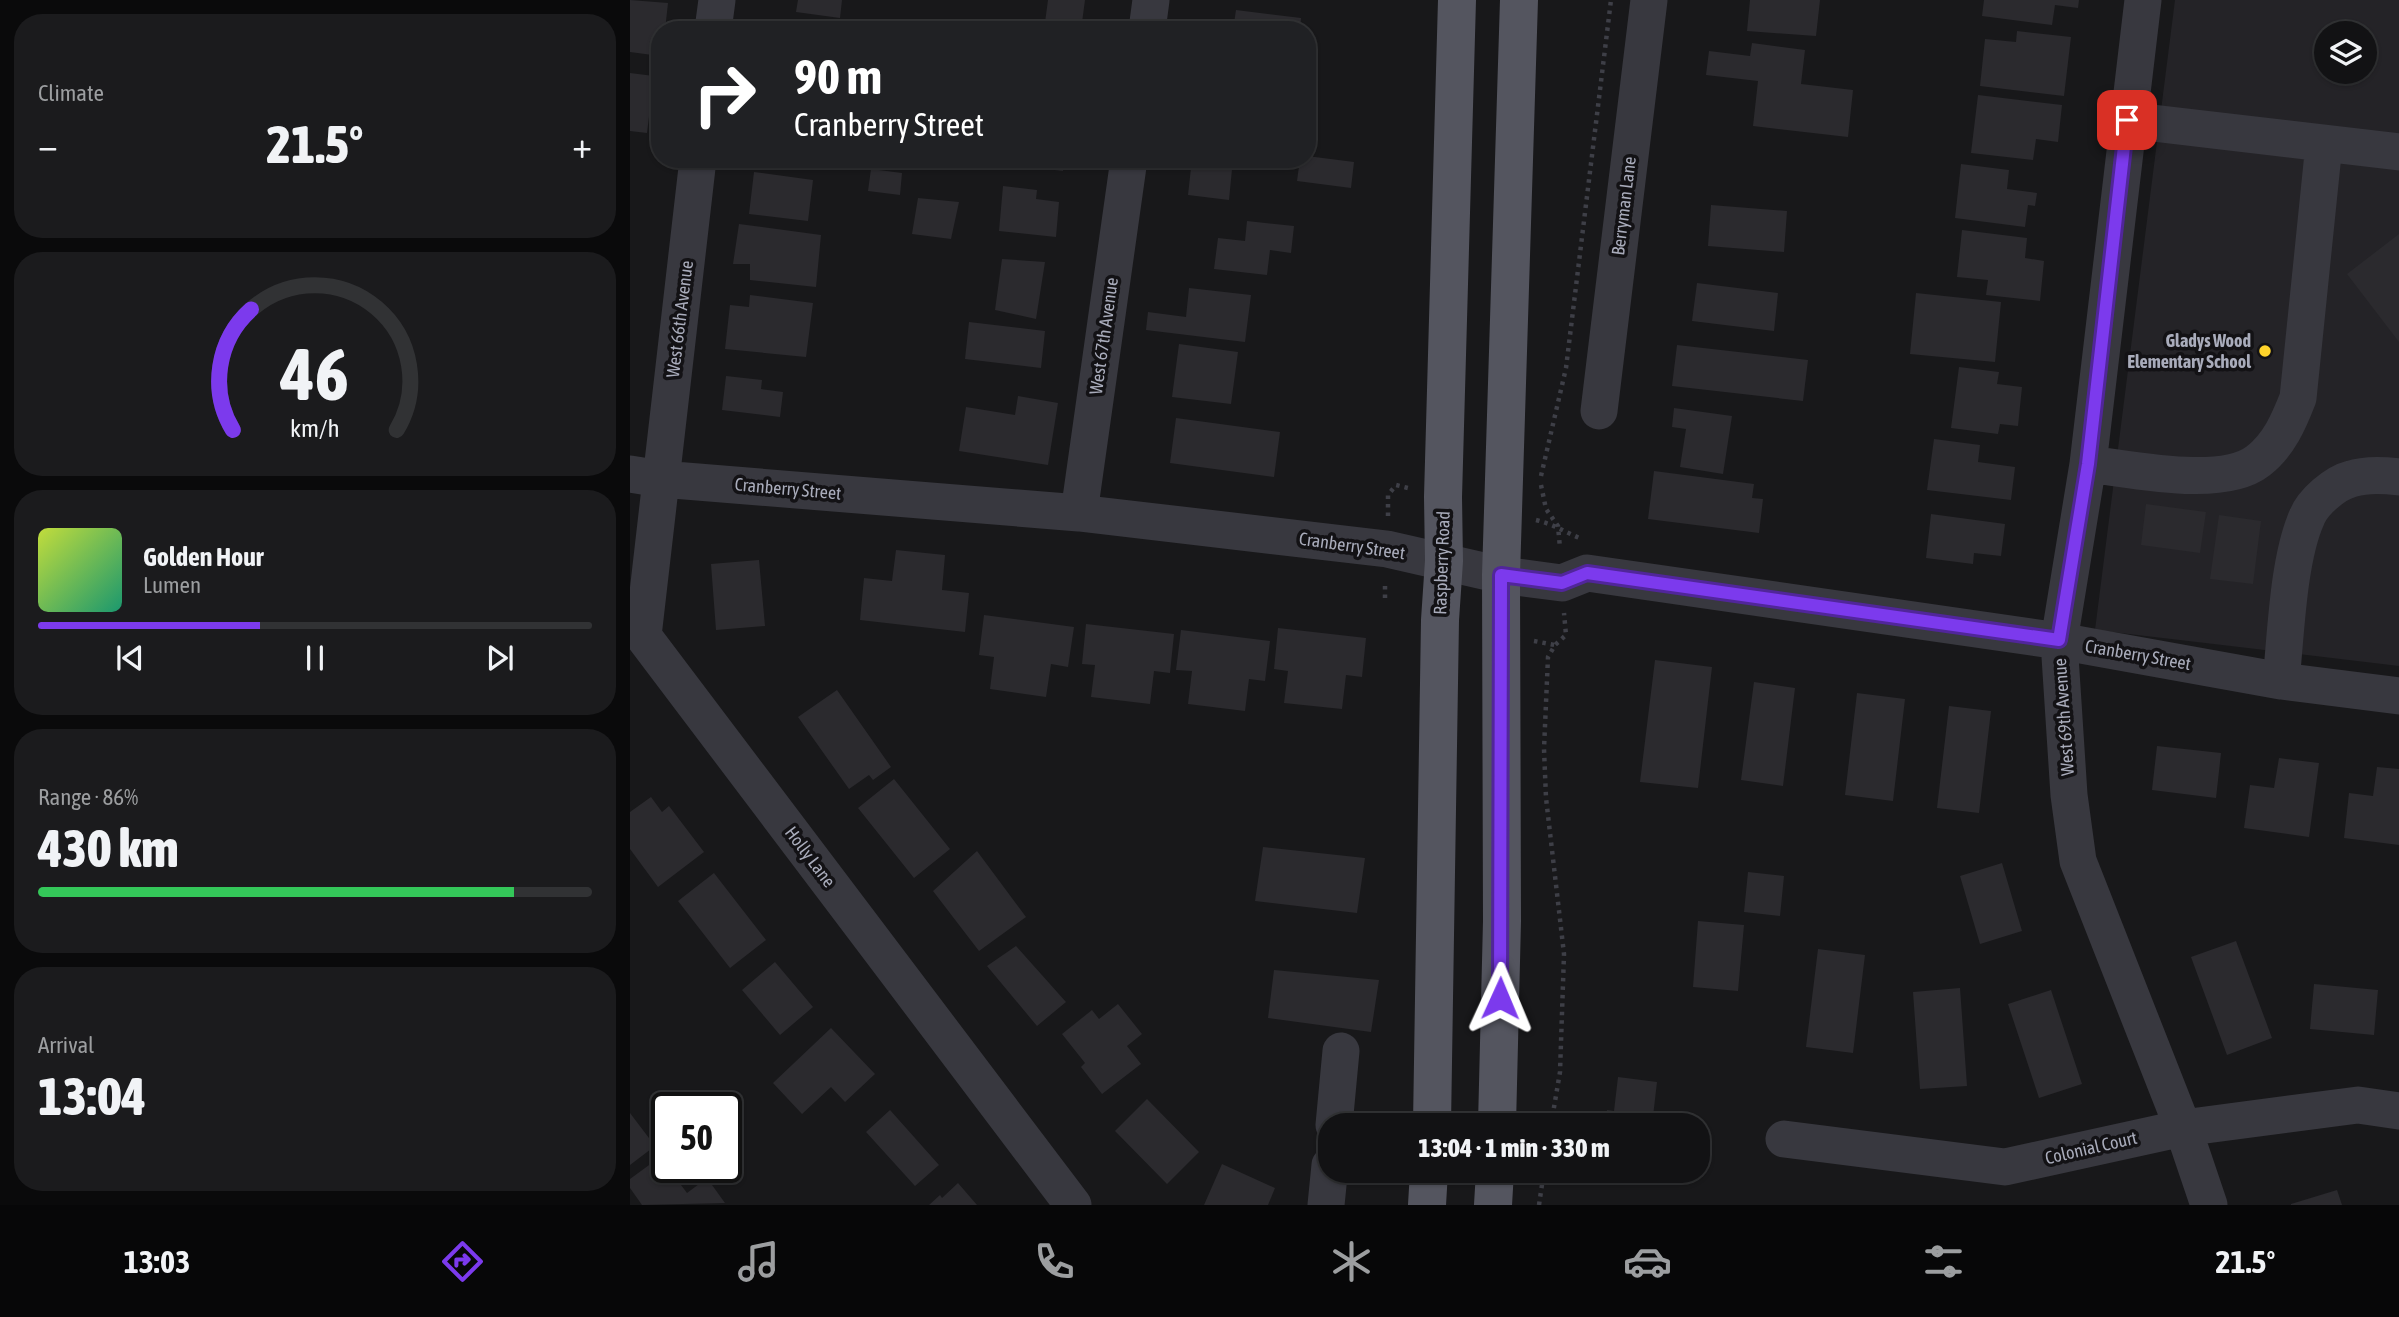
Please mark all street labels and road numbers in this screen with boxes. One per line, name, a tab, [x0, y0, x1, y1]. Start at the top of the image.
street label: Berryman Lane	[1607, 155, 1640, 257]
street label: West 66th Avenue	[662, 259, 697, 379]
street label: West 67th Avenue	[1085, 276, 1122, 396]
street label: Cranberry Street	[734, 473, 842, 504]
street label: Raspberry Road	[1429, 511, 1454, 615]
street label: Cranberry Street	[1298, 528, 1406, 563]
street label: Cranberry Street	[2084, 635, 2193, 674]
street label: West 69th Avenue	[2049, 658, 2078, 777]
street label: Holly Lane	[781, 822, 840, 891]
street label: Colonial Court	[2043, 1127, 2139, 1168]

